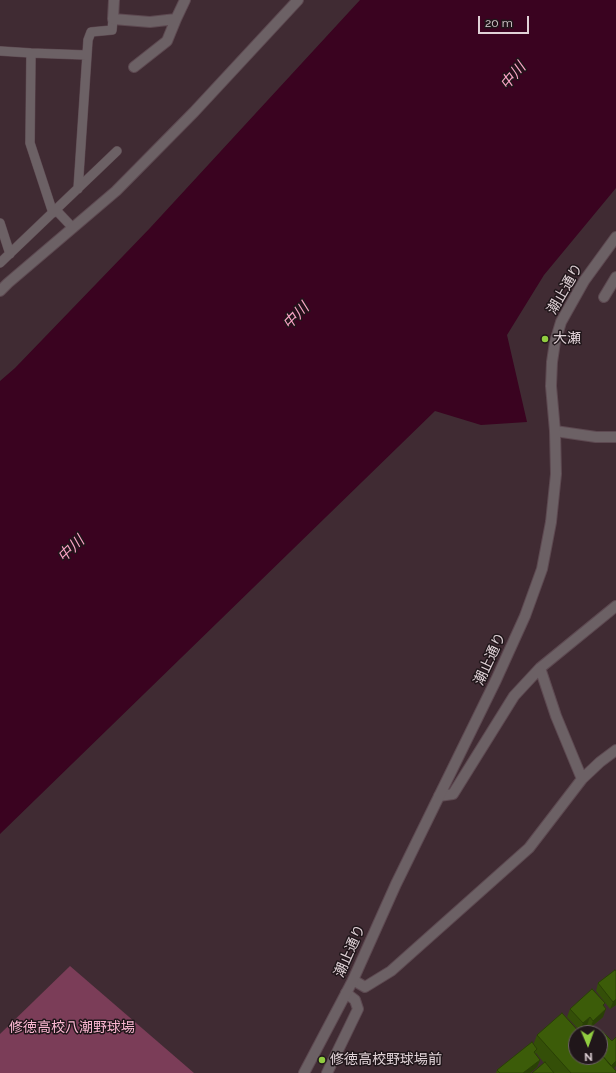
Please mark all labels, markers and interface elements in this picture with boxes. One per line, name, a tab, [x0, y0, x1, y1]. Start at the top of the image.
scale bar	[480, 8, 531, 34]
text: 20 m	[485, 16, 513, 30]
water label: 中川	[496, 59, 530, 93]
street label: 潮止通り	[544, 261, 586, 317]
water label: 中川	[279, 299, 313, 333]
place label: 大瀬	[553, 331, 581, 347]
marker: 大瀬	[540, 334, 550, 344]
water label: 中川	[54, 532, 88, 566]
street label: 潮止通り	[471, 630, 509, 688]
street label: 潮止通り	[331, 922, 369, 980]
park label: 修徳高校八潮野球場	[9, 1020, 135, 1036]
north arrow	[568, 1025, 608, 1065]
text: N	[584, 1050, 593, 1063]
place label: 修徳高校野球場前	[330, 1052, 442, 1068]
marker: 修徳高校野球場前	[317, 1055, 327, 1065]

